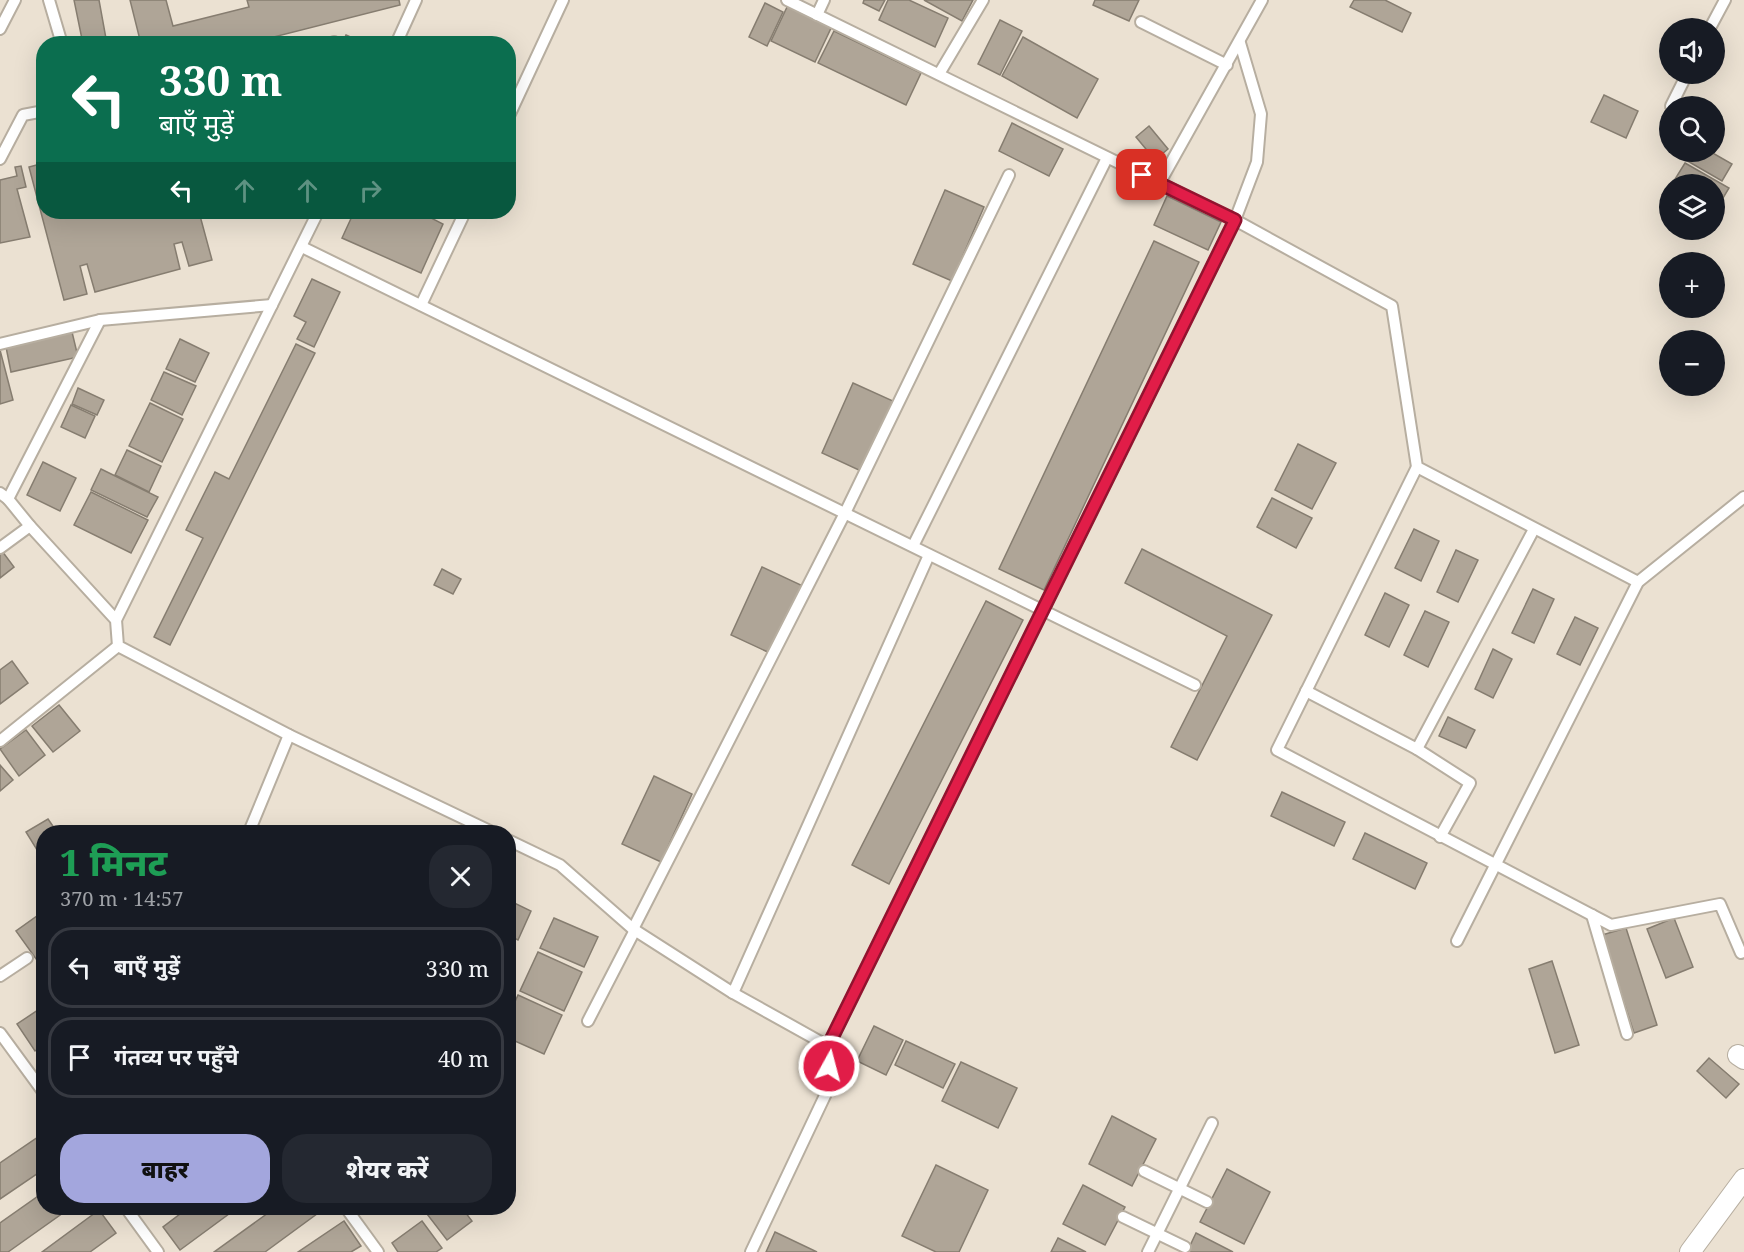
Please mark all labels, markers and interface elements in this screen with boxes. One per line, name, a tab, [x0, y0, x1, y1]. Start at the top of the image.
map controls	[1659, 18, 1725, 396]
button: sound	[1659, 18, 1725, 84]
text: 330 m	[159, 51, 283, 108]
icon: left	[60, 60, 138, 138]
button: search	[1659, 96, 1725, 162]
text: बाएँ मुड़ें	[159, 105, 234, 142]
pin	[1116, 149, 1167, 200]
icon: arrive	[1125, 158, 1158, 191]
icon: left	[165, 174, 198, 207]
icon: ahead	[228, 174, 261, 207]
icon: ahead	[291, 174, 324, 207]
icon: right	[354, 174, 387, 207]
button: layers	[1659, 174, 1725, 240]
button: +	[1659, 252, 1725, 318]
button: −	[1659, 330, 1725, 396]
text: 1 मिनट	[60, 838, 167, 887]
button: close	[429, 845, 492, 908]
text: 370 m · 14:57	[60, 885, 183, 912]
icon: left	[63, 951, 96, 984]
text: बाएँ मुड़ें	[114, 951, 180, 981]
text: 330 m	[426, 953, 489, 983]
position arrow	[797, 1034, 861, 1098]
icon: arrive	[63, 1041, 96, 1074]
text: गंतव्य पर पहुँचे	[114, 1041, 239, 1071]
text: 40 m	[438, 1043, 489, 1073]
button: बाहर	[60, 1134, 270, 1203]
button: शेयर करें	[282, 1134, 492, 1203]

